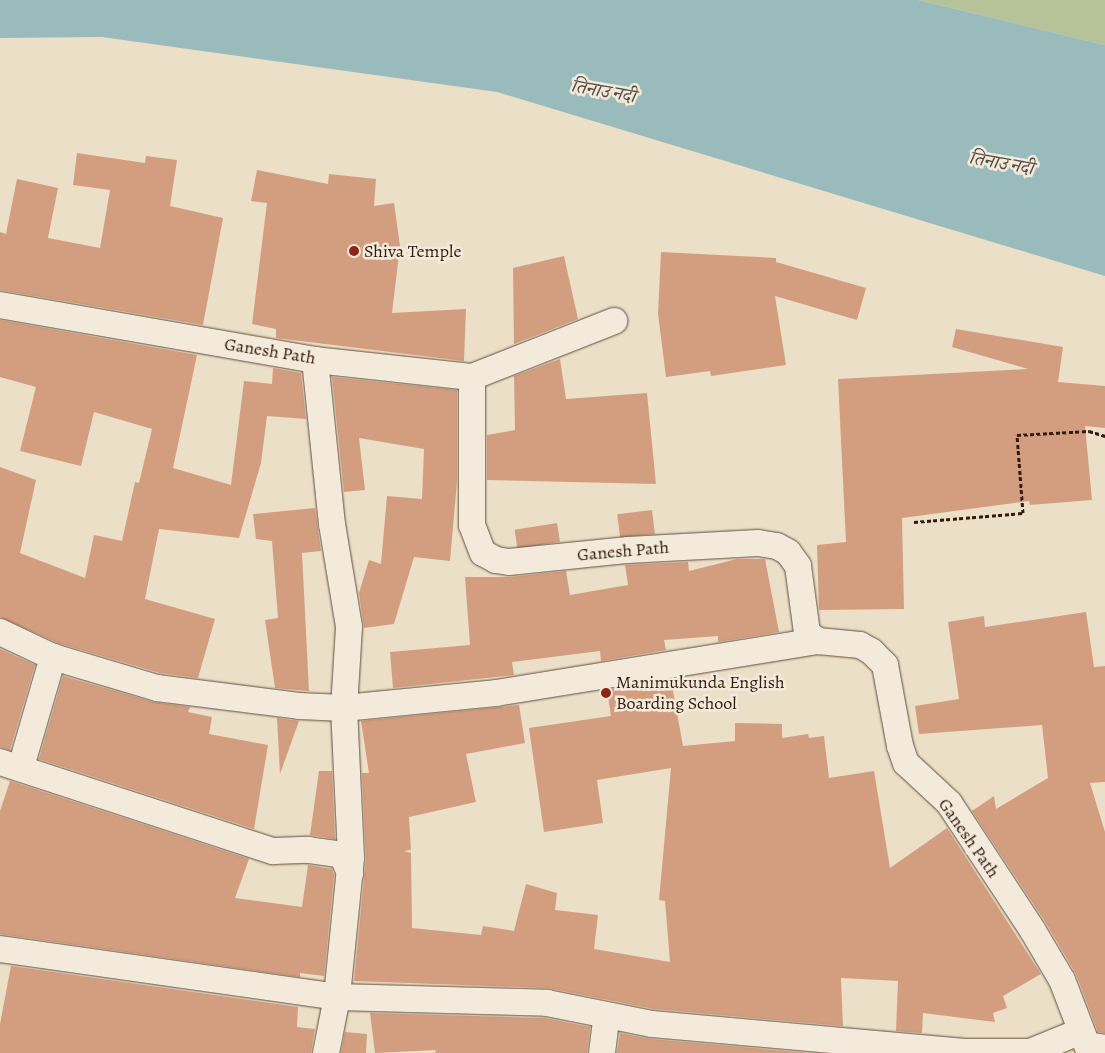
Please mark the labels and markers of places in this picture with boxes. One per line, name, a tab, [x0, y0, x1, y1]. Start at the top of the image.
place label: Shiva Temple	[364, 240, 461, 262]
marker: Shiva Temple	[348, 245, 360, 257]
place label: Manimukunda English Boarding School	[616, 672, 785, 714]
marker: Manimukunda English Boarding School	[600, 687, 612, 699]

